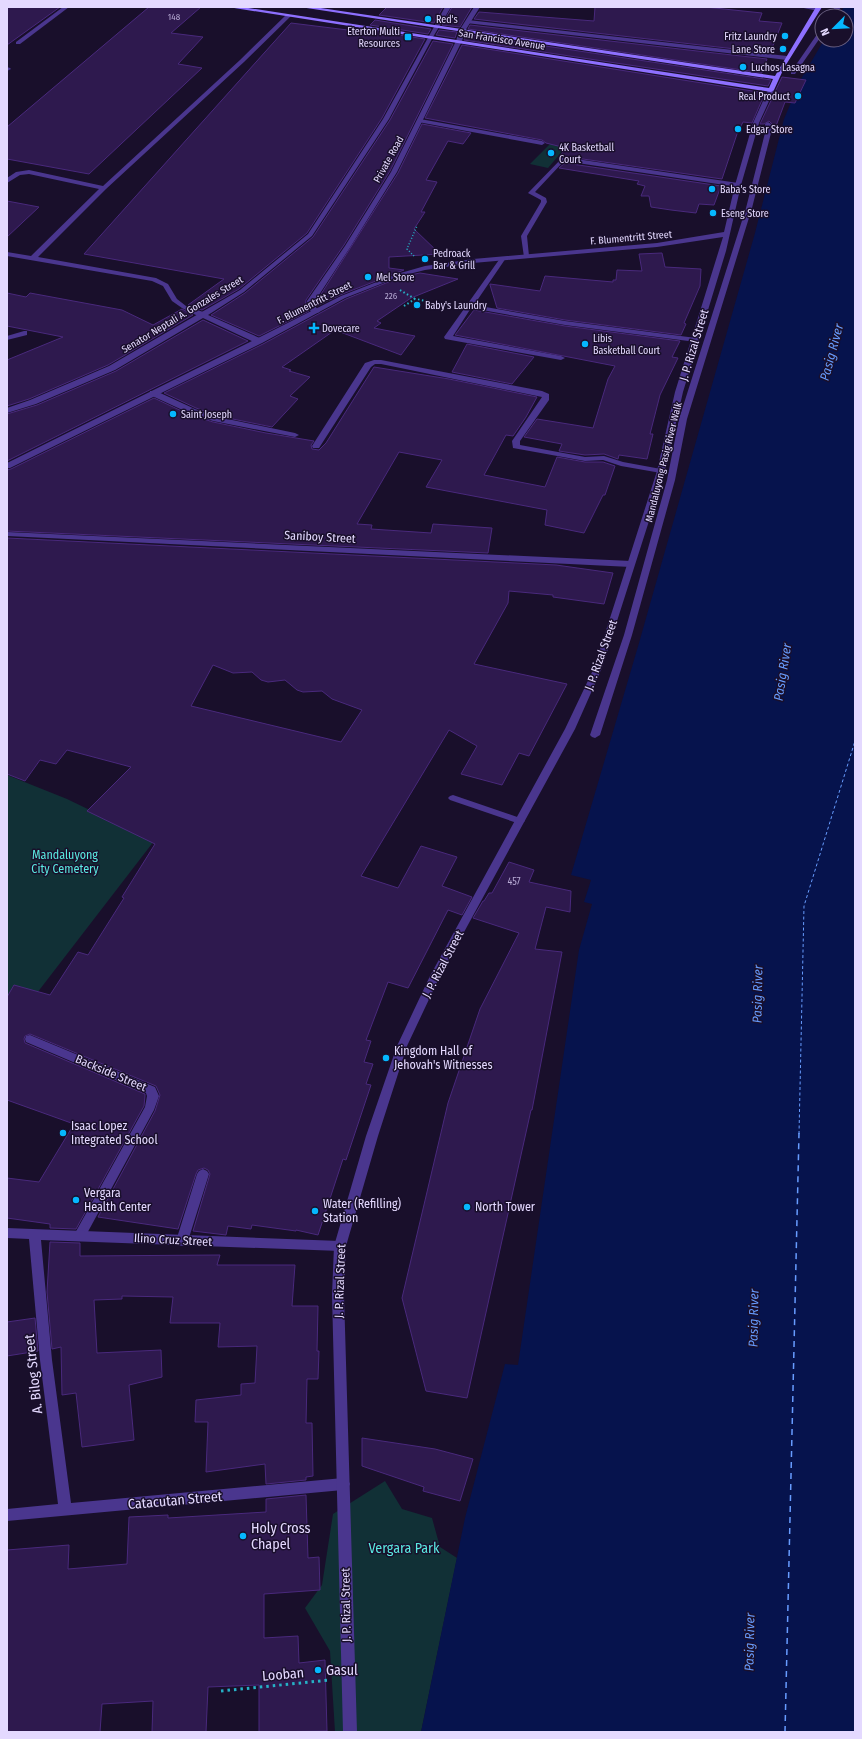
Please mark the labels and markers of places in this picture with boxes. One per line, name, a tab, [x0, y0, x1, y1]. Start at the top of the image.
marker: Red's	[423, 14, 433, 24]
place label: Red's	[436, 14, 458, 26]
place label: Eterton Multi Resources	[347, 26, 400, 50]
place label: Fritz Laundry	[724, 31, 778, 43]
marker: Fritz Laundry	[780, 31, 790, 41]
marker: Eterton Multi Resources	[403, 32, 413, 42]
place label: Lane Store	[732, 44, 775, 56]
marker: Lane Store	[778, 44, 788, 54]
marker: Luchos Lasagna	[738, 62, 748, 72]
place label: Luchos Lasagna	[751, 62, 815, 74]
place label: Real Product	[738, 91, 791, 103]
marker: Real Product	[793, 91, 803, 101]
marker: Edgar Store	[733, 124, 743, 134]
place label: Edgar Store	[746, 124, 793, 136]
place label: 4K Basketball Court	[559, 142, 614, 166]
marker: 4K Basketball Court	[546, 148, 556, 158]
marker: Baba's Store	[707, 184, 717, 194]
place label: Baba's Store	[720, 184, 770, 196]
marker: Eseng Store	[708, 208, 718, 218]
place label: Eseng Store	[721, 208, 769, 220]
place label: Pedroack Bar & Grill	[433, 248, 476, 272]
marker: Pedroack Bar & Grill	[420, 254, 430, 264]
marker: Mel Store	[363, 272, 373, 282]
place label: Mel Store	[376, 272, 415, 284]
marker: Baby's Laundry	[412, 300, 422, 310]
place label: Baby's Laundry	[425, 300, 487, 312]
marker: Dovecare	[309, 323, 319, 333]
place label: Dovecare	[322, 323, 360, 335]
place label: Libis Basketball Court	[593, 333, 661, 357]
marker: Libis Basketball Court	[580, 339, 590, 349]
marker: Saint Joseph	[168, 409, 178, 419]
place label: Saint Joseph	[181, 409, 232, 421]
place label: Kingdom Hall of Jehovah's Witnesses	[394, 1044, 493, 1072]
marker: Kingdom Hall of Jehovah's Witnesses	[381, 1053, 391, 1063]
place label: Isaac Lopez Integrated School	[71, 1119, 158, 1147]
marker: Isaac Lopez Integrated School	[58, 1128, 68, 1138]
place label: Vergara Health Center	[84, 1186, 152, 1214]
marker: Vergara Health Center	[71, 1195, 81, 1205]
place label: Water (Refilling) Station	[323, 1197, 402, 1225]
place label: North Tower	[475, 1200, 536, 1214]
marker: North Tower	[462, 1202, 472, 1212]
marker: Water (Refilling) Station	[310, 1206, 320, 1216]
place label: Holy Cross Chapel	[251, 1520, 311, 1553]
marker: Holy Cross Chapel	[238, 1531, 248, 1541]
place label: Gasul	[326, 1662, 358, 1679]
marker: Gasul	[313, 1665, 323, 1675]

